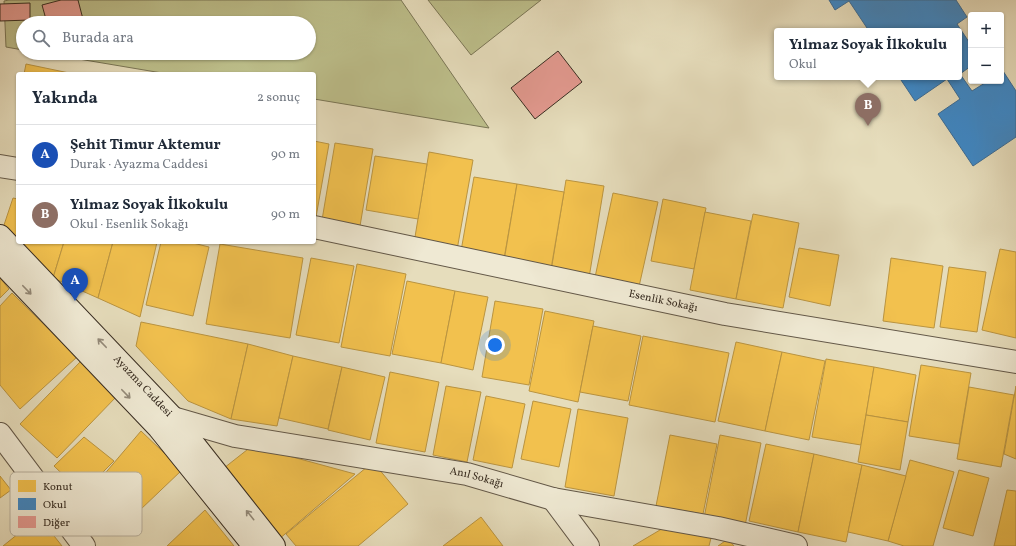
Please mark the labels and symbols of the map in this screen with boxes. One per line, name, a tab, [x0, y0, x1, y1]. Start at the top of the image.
pin: B	[855, 93, 881, 126]
pin: A	[62, 268, 88, 301]
one-way arrow	[22, 285, 32, 295]
street label: Esenlik Sokağı	[627, 286, 699, 316]
your location	[485, 335, 505, 355]
one-way arrow	[97, 338, 107, 348]
street label: Ayazma Caddesi	[110, 352, 176, 420]
one-way arrow	[121, 389, 131, 399]
street label: Anıl Sokağı	[448, 464, 505, 492]
legend	[10, 472, 142, 536]
text: Konut	[43, 480, 73, 495]
text: Okul	[43, 498, 67, 513]
one-way arrow	[246, 510, 254, 521]
text: Diğer	[43, 516, 70, 531]

